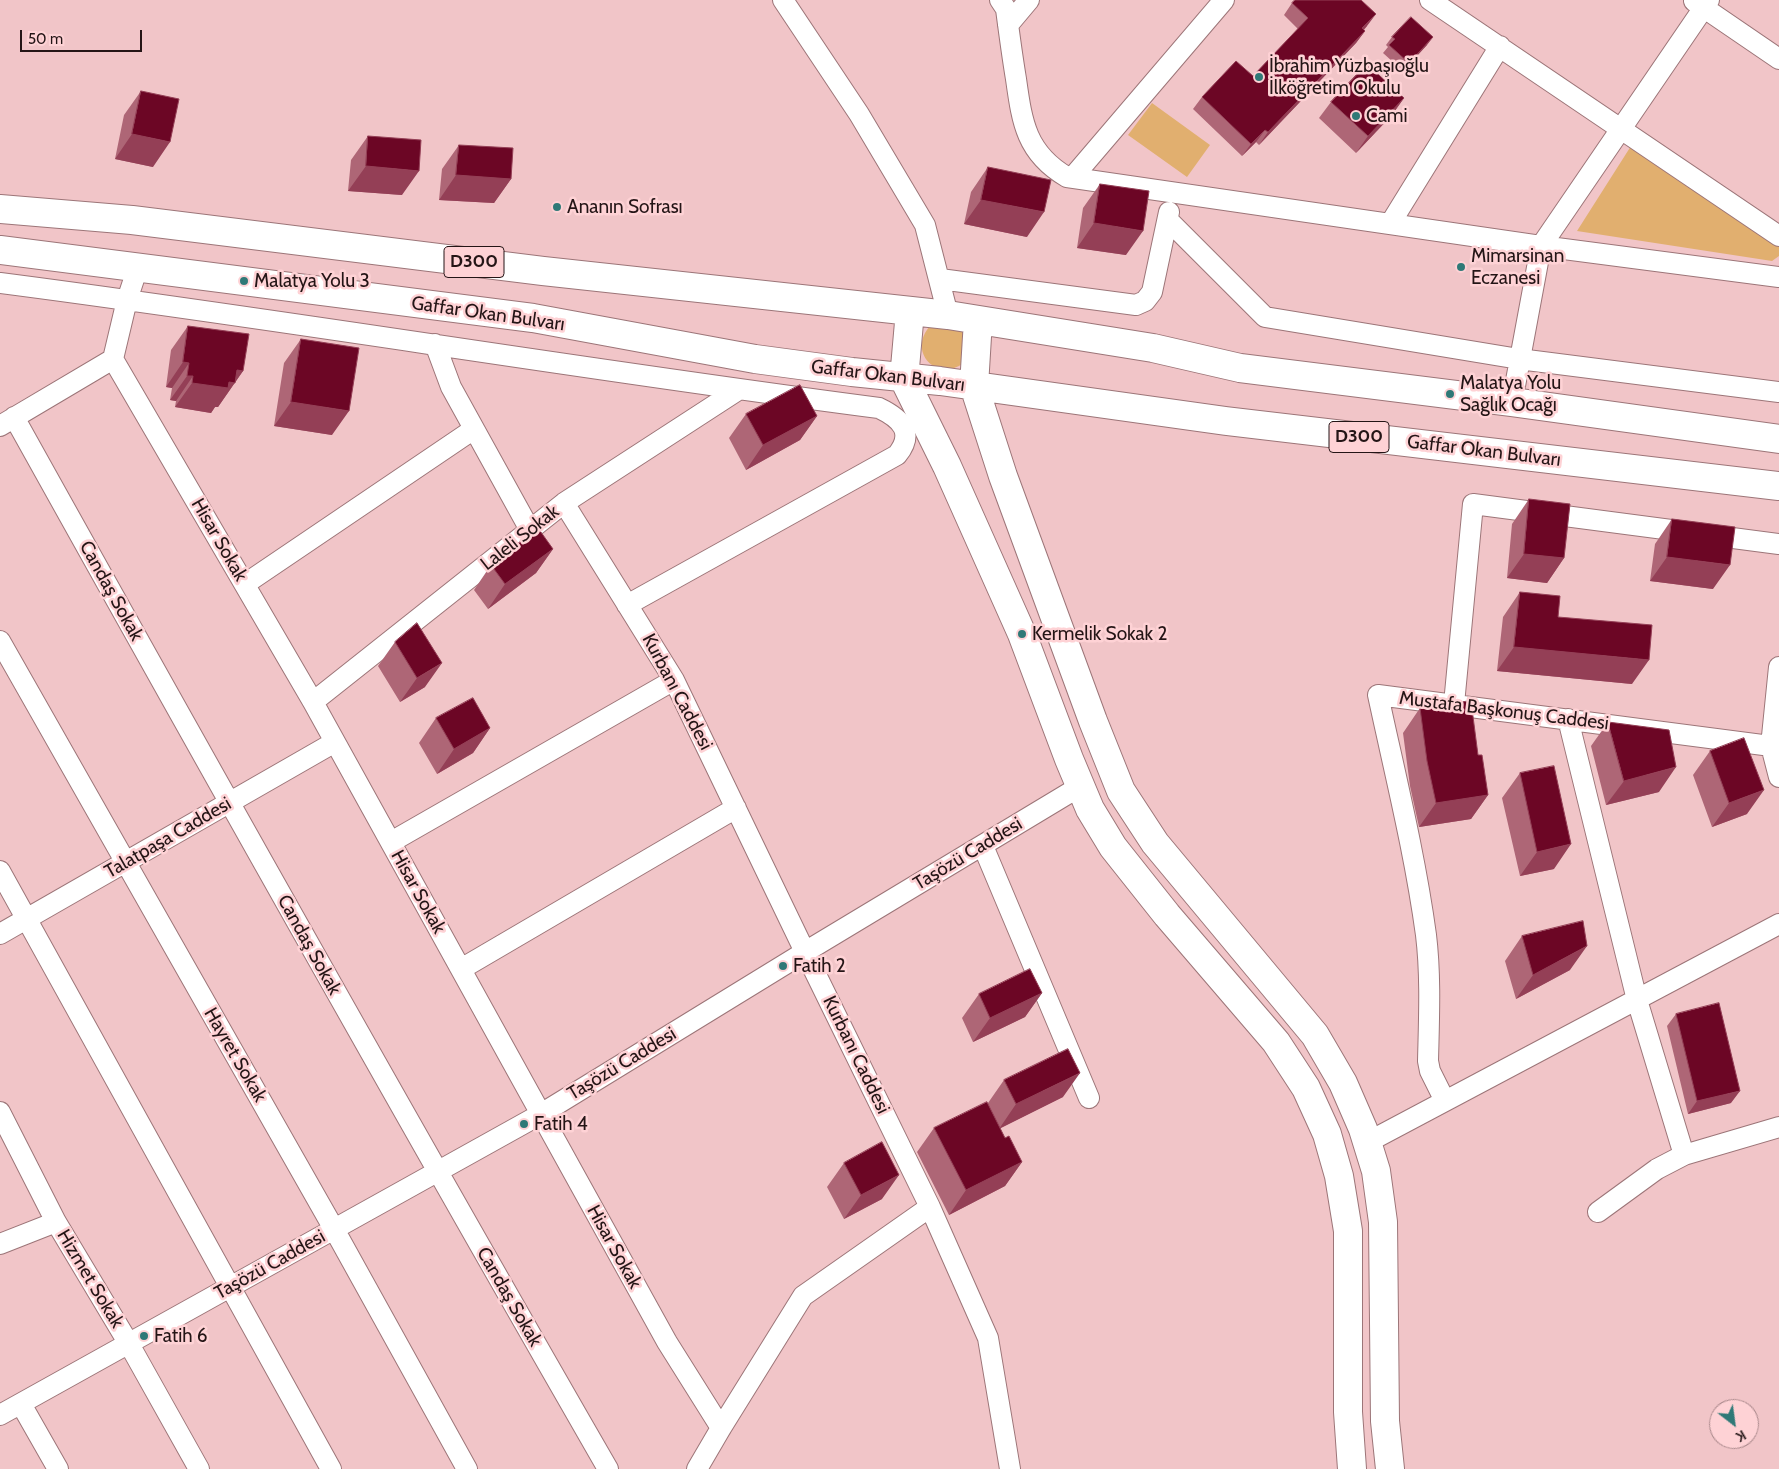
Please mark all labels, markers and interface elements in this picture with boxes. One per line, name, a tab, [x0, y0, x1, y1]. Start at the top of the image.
scale bar	[22, 20, 145, 52]
text: 50 m	[28, 30, 63, 48]
place label: İbrahim Yüzbaşıoğlu İlköğretim Okulu	[1269, 55, 1429, 99]
marker: İbrahim Yüzbaşıoğlu İlköğretim Okulu	[1253, 71, 1265, 83]
place label: Cami	[1366, 105, 1408, 127]
marker: Cami	[1350, 110, 1362, 122]
place label: Ananın Sofrası	[567, 196, 683, 218]
marker: Ananın Sofrası	[551, 201, 563, 213]
place label: Mimarsinan Eczanesi	[1471, 245, 1564, 289]
road number: D300	[444, 246, 504, 278]
marker: Mimarsinan Eczanesi	[1455, 261, 1467, 273]
place label: Malatya Yolu 3	[254, 270, 370, 292]
marker: Malatya Yolu 3	[238, 275, 250, 287]
street label: Gaffar Okan Bulvarı	[410, 292, 566, 336]
street label: Gaffar Okan Bulvarı	[810, 355, 966, 397]
place label: Malatya Yolu Sağlık Ocağı	[1460, 372, 1561, 416]
marker: Malatya Yolu Sağlık Ocağı	[1444, 388, 1456, 400]
road number: D300	[1329, 422, 1389, 452]
street label: Gaffar Okan Bulvarı	[1406, 430, 1562, 472]
street label: Hisar Sokak	[186, 494, 252, 586]
street label: Laleli Sokak	[476, 500, 564, 576]
street label: Candaş Sokak	[74, 537, 148, 645]
place label: Kermelik Sokak 2	[1032, 623, 1167, 645]
marker: Kermelik Sokak 2	[1016, 628, 1028, 640]
street label: Kurbanı Caddesi	[637, 630, 717, 754]
street label: Mustafa Başkonuş Caddesi	[1398, 687, 1610, 735]
street label: Talatpaşa Caddesi	[101, 793, 235, 883]
street label: Taşözü Caddesi	[909, 813, 1027, 895]
street label: Hisar Sokak	[386, 846, 450, 938]
street label: Candaş Sokak	[272, 891, 346, 999]
place label: Fatih 2	[793, 955, 846, 977]
marker: Fatih 2	[777, 960, 789, 972]
street label: Kurbanı Caddesi	[818, 992, 894, 1118]
street label: Hayret Sokak	[199, 1004, 271, 1106]
street label: Taşözü Caddesi	[563, 1023, 681, 1105]
place label: Fatih 4	[534, 1113, 588, 1135]
marker: Fatih 4	[518, 1118, 530, 1130]
street label: Hisar Sokak	[582, 1201, 646, 1293]
street label: Taşözü Caddesi	[211, 1225, 329, 1305]
street label: Hizmet Sokak	[52, 1226, 128, 1332]
street label: Candaş Sokak	[471, 1243, 547, 1351]
place label: Fatih 6	[154, 1325, 208, 1347]
marker: Fatih 6	[138, 1330, 150, 1342]
north arrow	[1709, 1399, 1759, 1449]
text: K	[1733, 1426, 1749, 1446]

